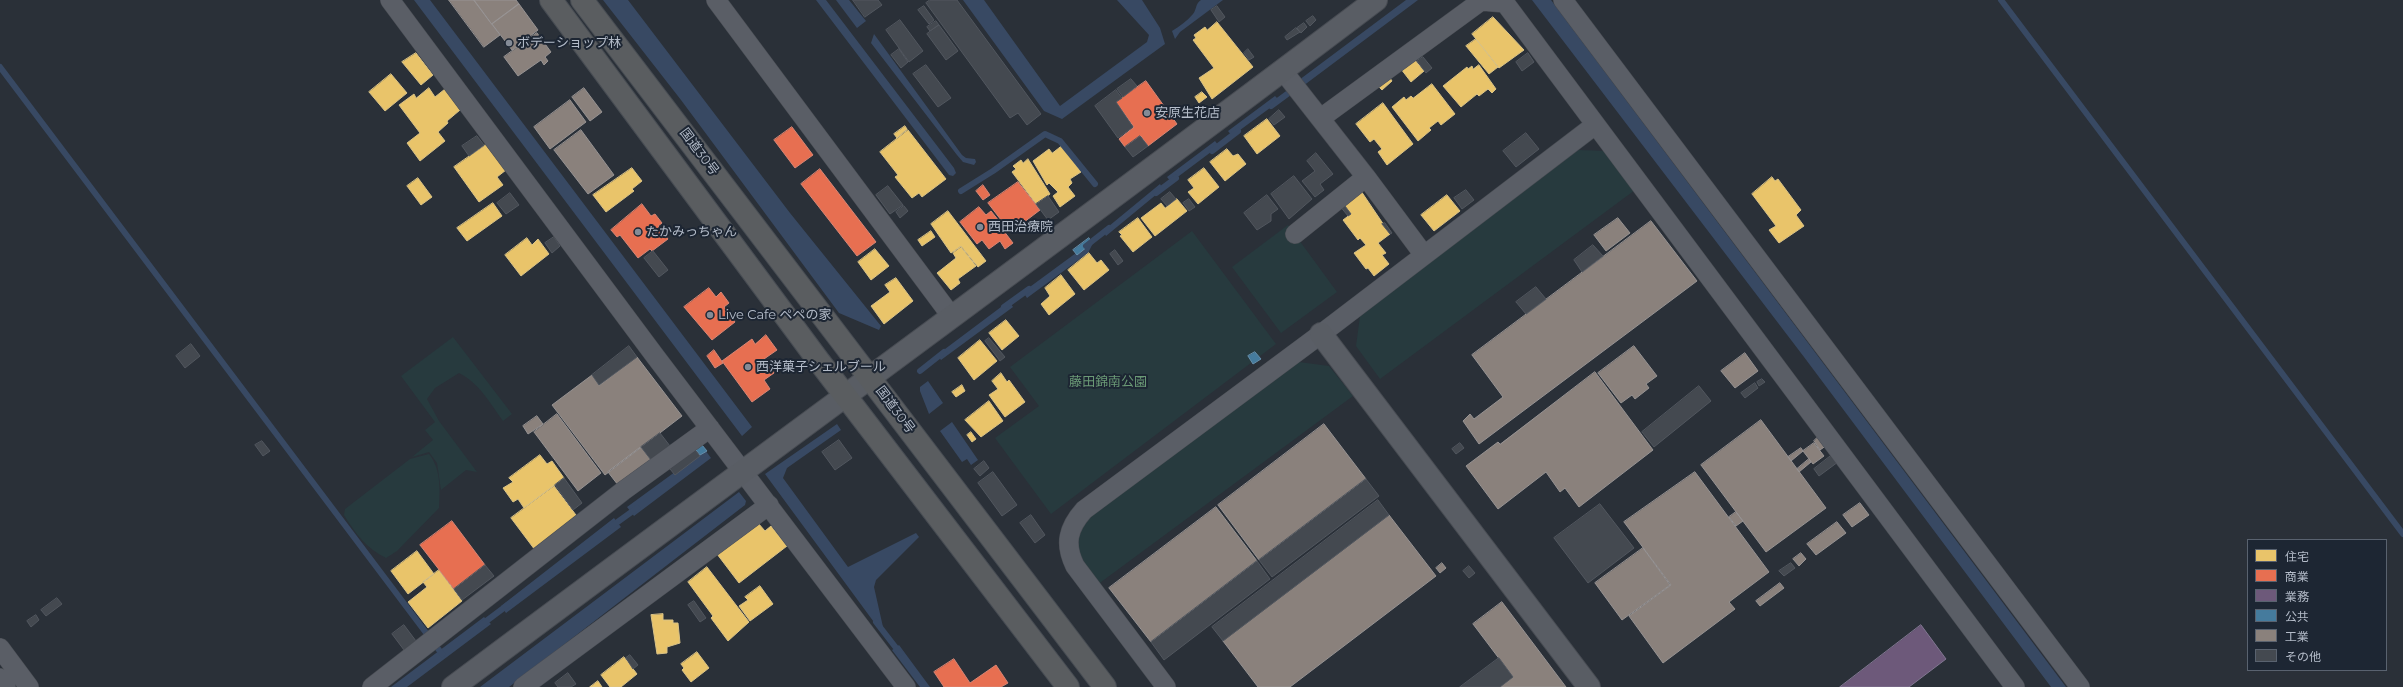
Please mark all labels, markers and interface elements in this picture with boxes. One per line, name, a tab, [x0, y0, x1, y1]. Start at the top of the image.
place label: ボデーショップ林	[517, 35, 621, 51]
marker: ボデーショップ林	[504, 38, 514, 48]
place label: 安原生花店	[1155, 105, 1220, 121]
marker: 安原生花店	[1142, 108, 1152, 118]
street label: 国道30号	[676, 125, 722, 179]
place label: 西田治療院	[988, 219, 1053, 235]
marker: 西田治療院	[975, 222, 985, 232]
place label: たかみっちゃん	[646, 224, 737, 240]
marker: たかみっちゃん	[633, 227, 643, 237]
place label: Live Cafe ペペの家	[718, 307, 832, 323]
marker: Live Cafe ペペの家	[705, 310, 715, 320]
place label: 西洋菓子シェルブール	[756, 359, 886, 375]
marker: 西洋菓子シェルブール	[743, 362, 753, 372]
park label: 藤田錦南公園	[1069, 374, 1147, 390]
street label: 国道30号	[872, 383, 918, 437]
legend	[2247, 539, 2387, 671]
text: 住宅	[2285, 549, 2309, 564]
text: 商業	[2285, 569, 2309, 584]
text: 業務	[2285, 589, 2309, 604]
text: 公共	[2285, 609, 2309, 624]
text: 工業	[2285, 629, 2309, 644]
text: その他	[2285, 649, 2321, 664]

